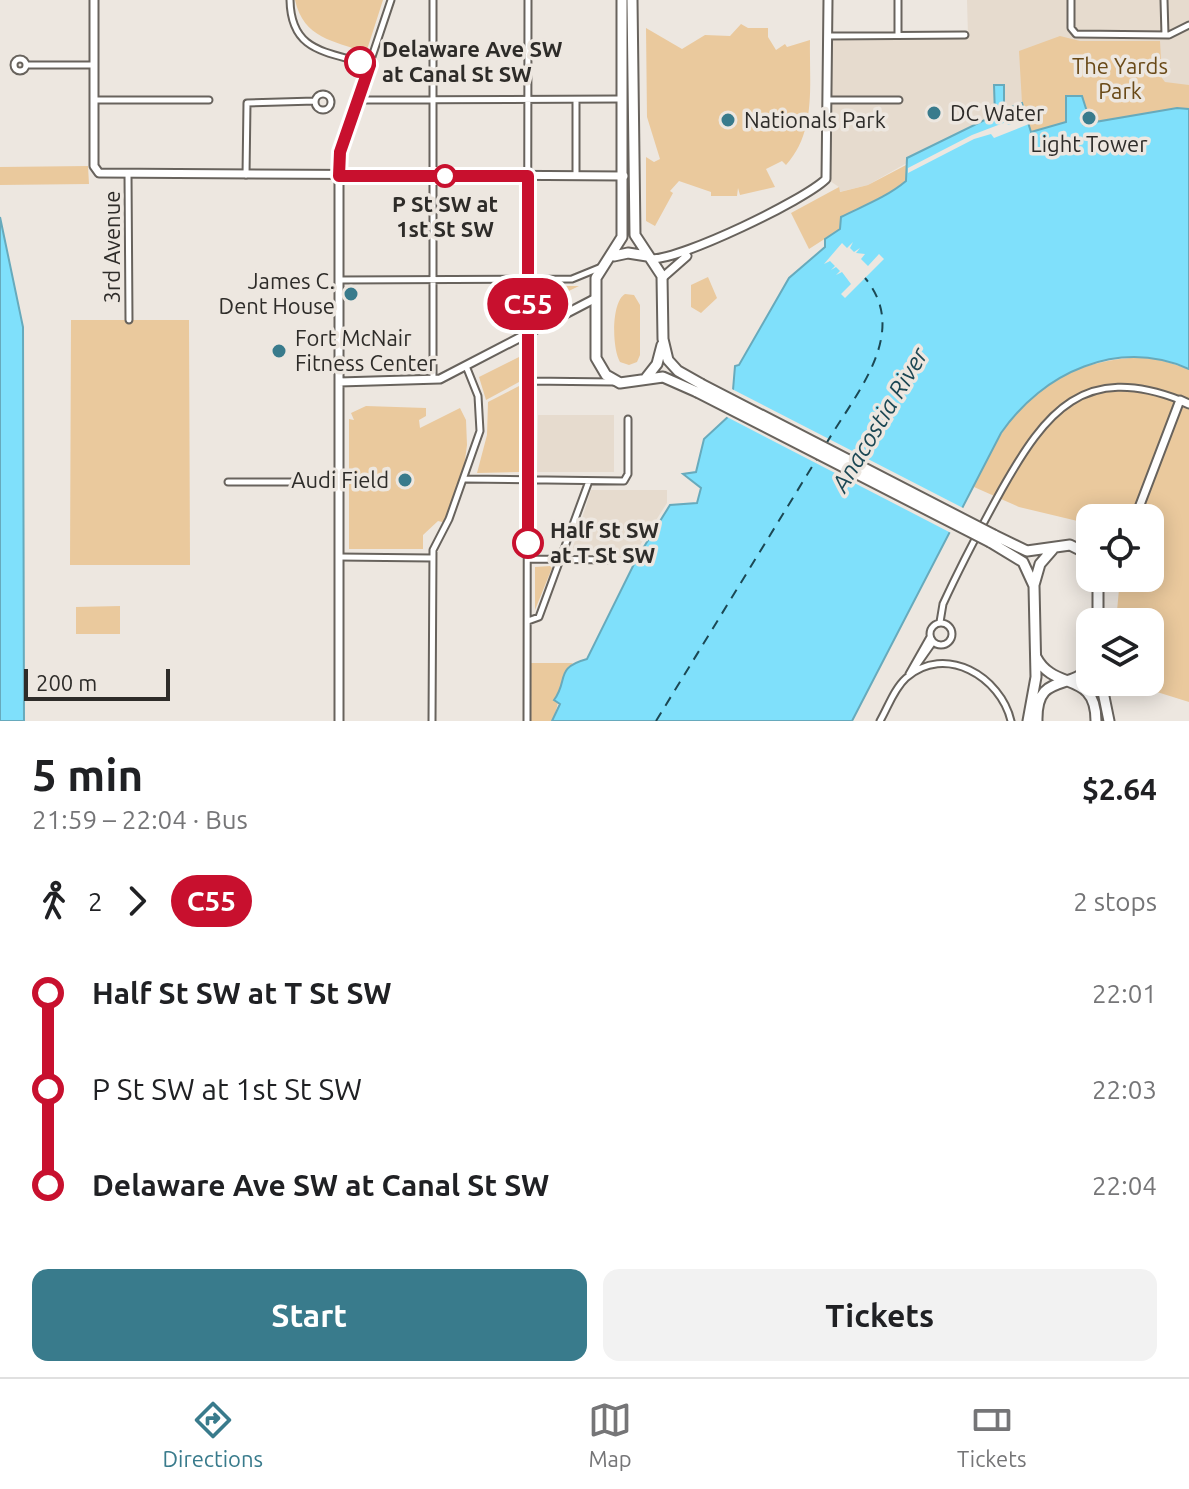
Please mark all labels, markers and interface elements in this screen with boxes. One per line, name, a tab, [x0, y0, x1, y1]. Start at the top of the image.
place label: Delaware Ave SW at Canal St SW	[382, 36, 563, 86]
marker: Delaware Ave SW at Canal St SW	[345, 47, 375, 77]
park label: The Yards Park	[1072, 53, 1168, 103]
place label: DC Water	[950, 100, 1045, 125]
marker: DC Water	[925, 104, 943, 122]
place label: Nationals Park	[744, 107, 886, 132]
marker: Light Tower	[1080, 109, 1098, 127]
marker: Nationals Park	[719, 111, 737, 129]
place label: Light Tower	[1031, 131, 1148, 156]
marker: P St SW at 1st St SW	[434, 165, 456, 187]
street label: 3rd Avenue	[99, 191, 124, 303]
place label: P St SW at 1st St SW	[392, 191, 498, 241]
place label: James C. Dent House	[219, 268, 335, 318]
line badge: C55	[482, 278, 574, 330]
marker: James C. Dent House	[342, 285, 360, 303]
text: C55	[503, 288, 553, 319]
place label: Fort McNair Fitness Center	[295, 325, 437, 375]
marker: Fort McNair Fitness Center	[270, 342, 288, 360]
water label: Anacostia River	[826, 342, 934, 497]
place label: Audi Field	[291, 467, 389, 492]
marker: Audi Field	[396, 471, 414, 489]
map controls	[1076, 504, 1164, 696]
button: locate	[1076, 504, 1164, 592]
place label: Half St SW at T St SW	[550, 517, 659, 567]
marker: Half St SW at T St SW	[513, 528, 543, 558]
button: layers	[1076, 608, 1164, 696]
scale bar	[24, 665, 170, 701]
text: 200 m	[36, 670, 97, 695]
text: 5 min	[32, 750, 143, 799]
text: $2.64	[1082, 772, 1157, 806]
text: 21:59 – 22:04 · Bus	[32, 805, 248, 834]
icon: walk	[32, 879, 76, 923]
icon: forward	[115, 879, 159, 923]
text: C55	[187, 885, 236, 916]
text: 2	[88, 887, 103, 916]
text: 2 stops	[1073, 887, 1157, 916]
text: Half St SW at T St SW	[92, 976, 391, 1010]
text: 22:01	[1092, 979, 1157, 1008]
text: P St SW at 1st St SW	[92, 1072, 362, 1106]
text: 22:03	[1092, 1075, 1157, 1104]
text: Delaware Ave SW at Canal St SW	[92, 1168, 549, 1202]
text: 22:04	[1092, 1171, 1157, 1200]
button: Start	[32, 1269, 587, 1361]
button: Tickets	[603, 1269, 1157, 1361]
tab: Directions	[163, 1398, 263, 1471]
tab: Map	[588, 1398, 632, 1471]
tab: Tickets	[957, 1398, 1026, 1471]

